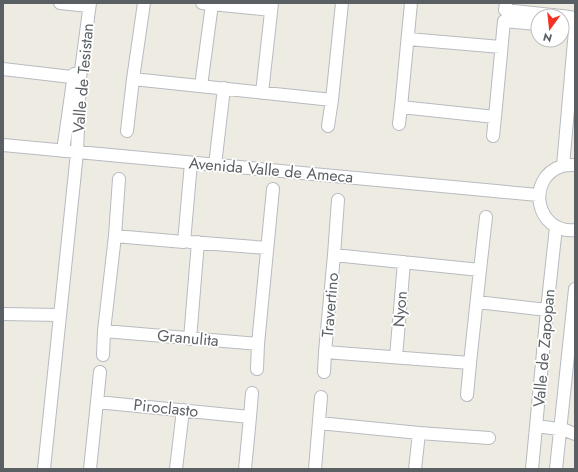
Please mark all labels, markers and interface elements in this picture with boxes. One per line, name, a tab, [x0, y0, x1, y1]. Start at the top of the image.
north arrow	[530, 8, 570, 48]
street label: Valle de Tesistan	[67, 22, 99, 134]
text: N	[541, 29, 554, 47]
street label: Avenida Valle de Ameca	[188, 151, 354, 189]
street label: Travertino	[316, 271, 344, 338]
street label: Valle de Zapopan	[527, 288, 561, 408]
street label: Nyon	[387, 290, 413, 328]
street label: Granulita	[156, 324, 220, 352]
street label: Piroclasto	[132, 393, 200, 423]

